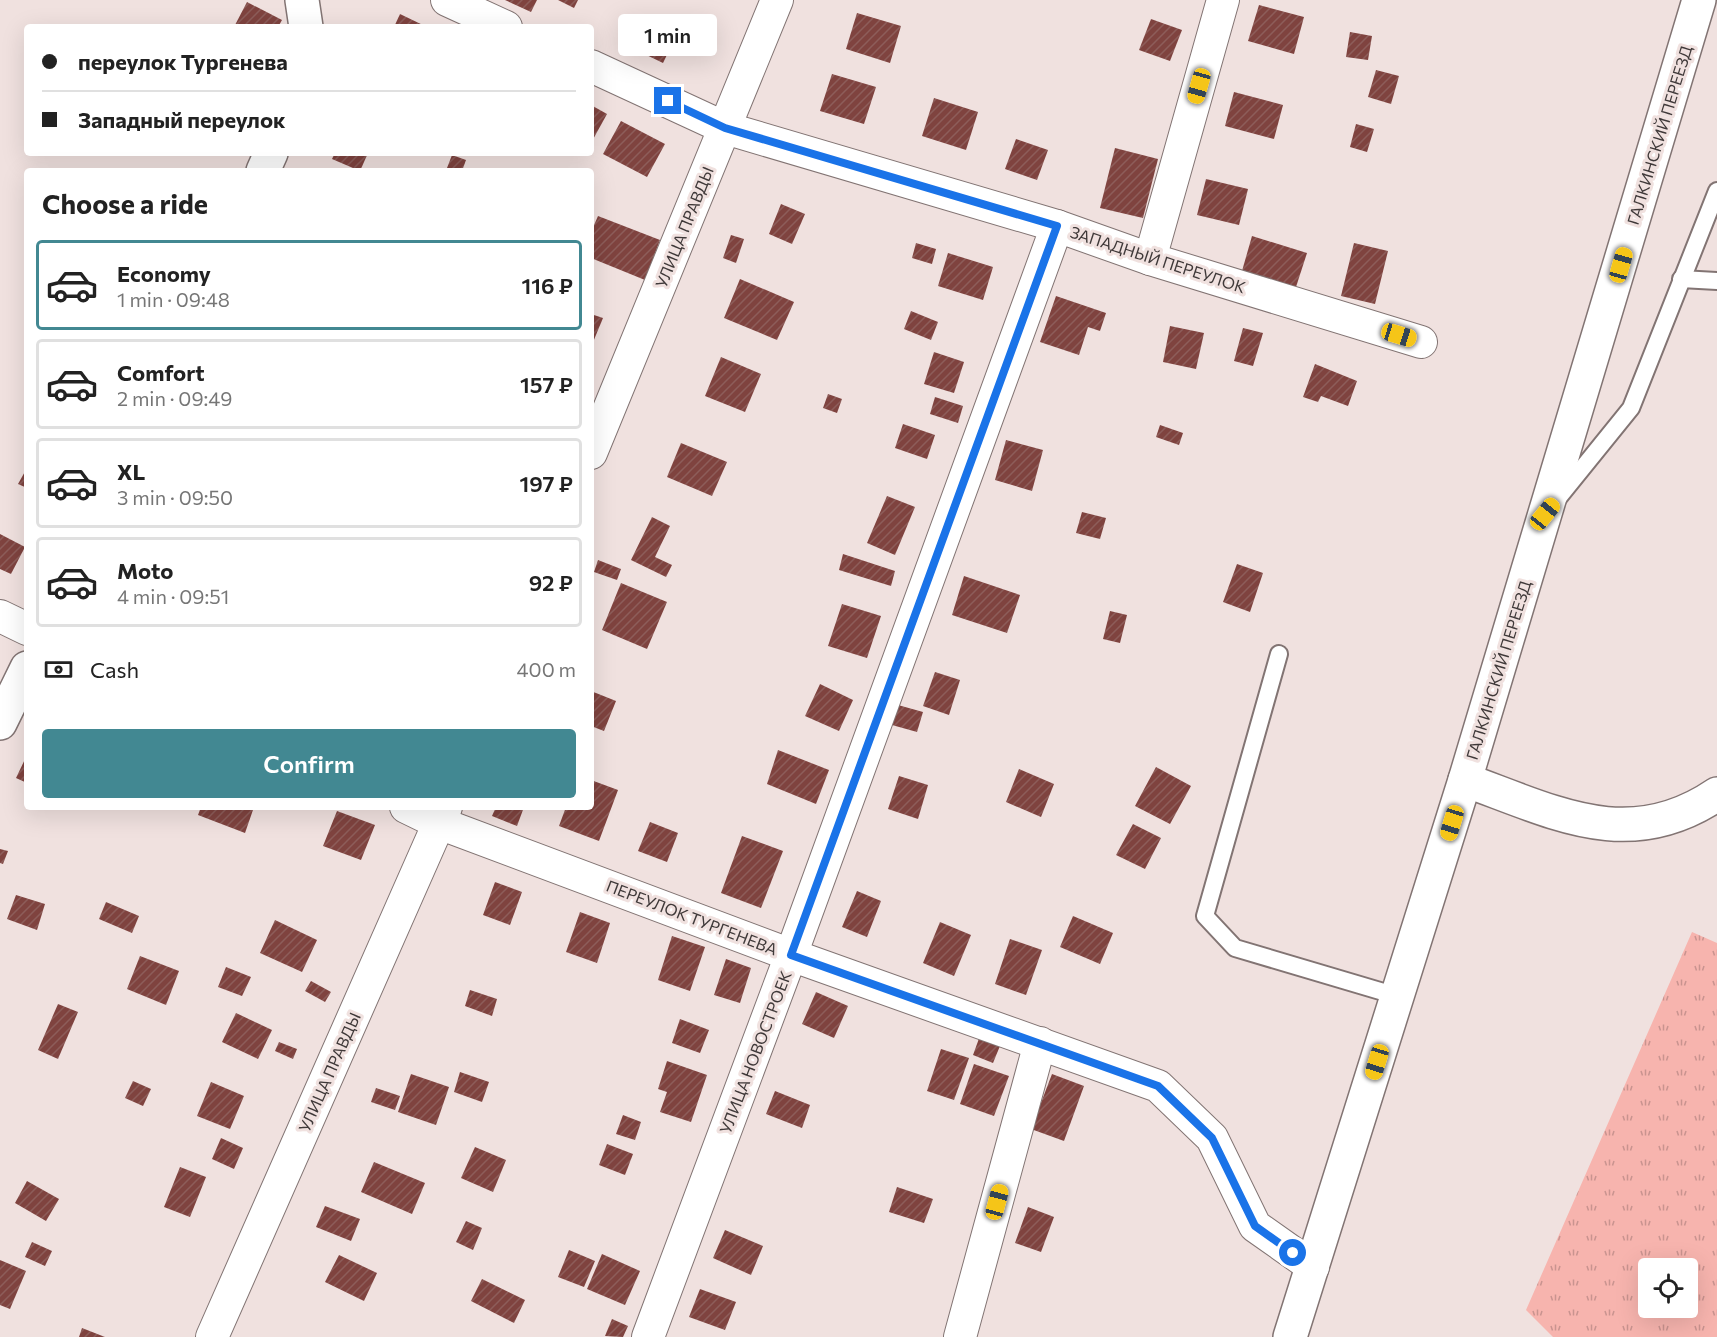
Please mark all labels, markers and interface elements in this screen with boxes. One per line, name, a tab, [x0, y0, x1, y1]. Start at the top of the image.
callout: 1 min	[618, 14, 718, 56]
text: 1 min	[644, 23, 691, 47]
street label: ГАЛКИНСКИЙ ПЕРЕЕЗД	[1623, 43, 1695, 227]
text: переулок Тургенева	[78, 48, 288, 75]
car	[1185, 66, 1213, 106]
route end	[654, 87, 681, 114]
text: Западный переулок	[78, 106, 286, 133]
street label: УЛИЦА ПРАВДЫ	[651, 164, 717, 290]
text: Choose a ride	[42, 187, 208, 220]
street label: ЗАПАДНЫЙ ПЕРЕУЛОК	[1068, 222, 1248, 296]
car	[1607, 245, 1635, 285]
icon: car	[45, 258, 99, 312]
text: Economy	[117, 260, 211, 287]
text: 116 ₽	[521, 272, 573, 299]
text: 1 min · 09:48	[117, 287, 230, 311]
car	[1379, 321, 1419, 349]
icon: car	[45, 357, 99, 411]
text: Comfort	[117, 359, 205, 386]
text: 157 ₽	[520, 371, 573, 398]
text: 2 min · 09:49	[117, 386, 232, 410]
icon: car	[45, 456, 99, 510]
text: XL	[117, 458, 145, 485]
text: 197 ₽	[519, 470, 573, 497]
text: 3 min · 09:50	[117, 485, 233, 509]
car	[1527, 494, 1563, 534]
icon: car	[45, 555, 99, 609]
text: Moto	[117, 557, 173, 584]
text: 92 ₽	[529, 569, 573, 596]
street label: ГАЛКИНСКИЙ ПЕРЕЕЗД	[1462, 578, 1534, 762]
text: 4 min · 09:51	[117, 584, 229, 608]
icon: cash	[42, 653, 75, 686]
text: Cash	[90, 656, 139, 683]
text: 400 m	[517, 657, 576, 681]
button: Confirm	[42, 729, 576, 798]
car	[1438, 803, 1466, 843]
street label: ПЕРЕУЛОК ТУРГЕНЕВА	[604, 876, 780, 958]
street label: УЛИЦА НОВОСТРОЕК	[715, 968, 795, 1136]
street label: УЛИЦА ПРАВДЫ	[294, 1009, 364, 1135]
car	[1363, 1042, 1391, 1082]
car	[984, 1182, 1010, 1222]
route start	[1279, 1239, 1306, 1266]
map controls	[1638, 1258, 1698, 1318]
button: locate	[1638, 1258, 1698, 1318]

